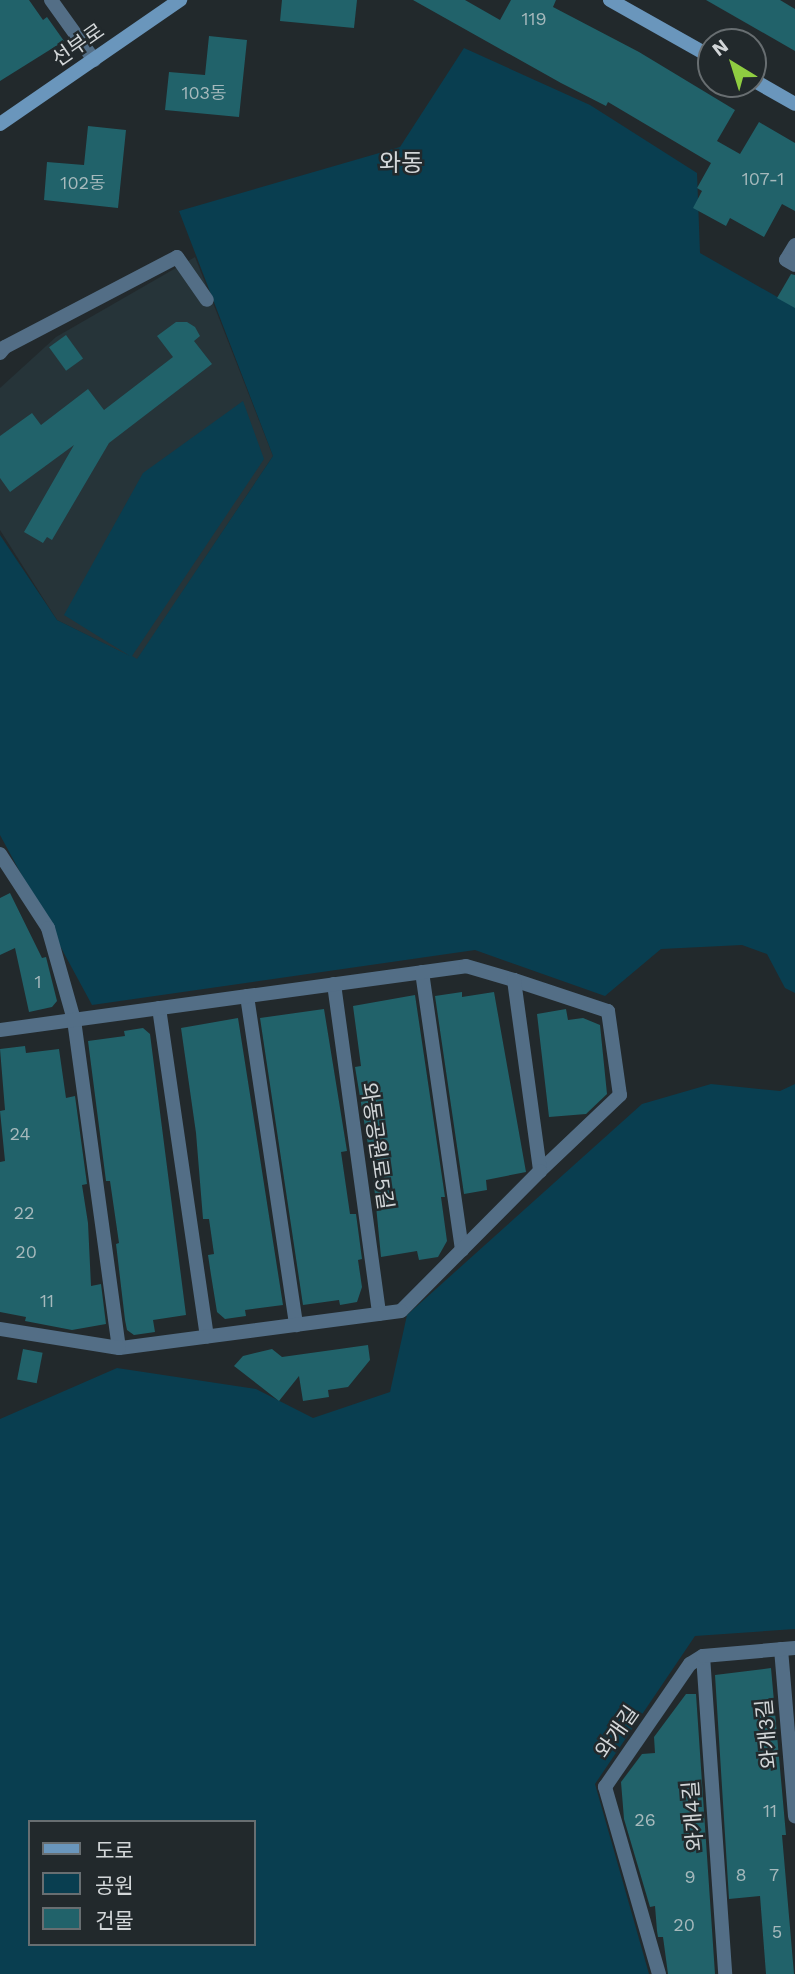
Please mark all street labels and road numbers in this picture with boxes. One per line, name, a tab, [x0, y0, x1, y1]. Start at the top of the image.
street label: 선부로	[47, 18, 109, 72]
street label: 와동공원로5길	[356, 1081, 398, 1211]
street label: 와개3길	[751, 1698, 783, 1770]
street label: 와개길	[590, 1701, 644, 1763]
street label: 와개4길	[678, 1780, 708, 1852]

